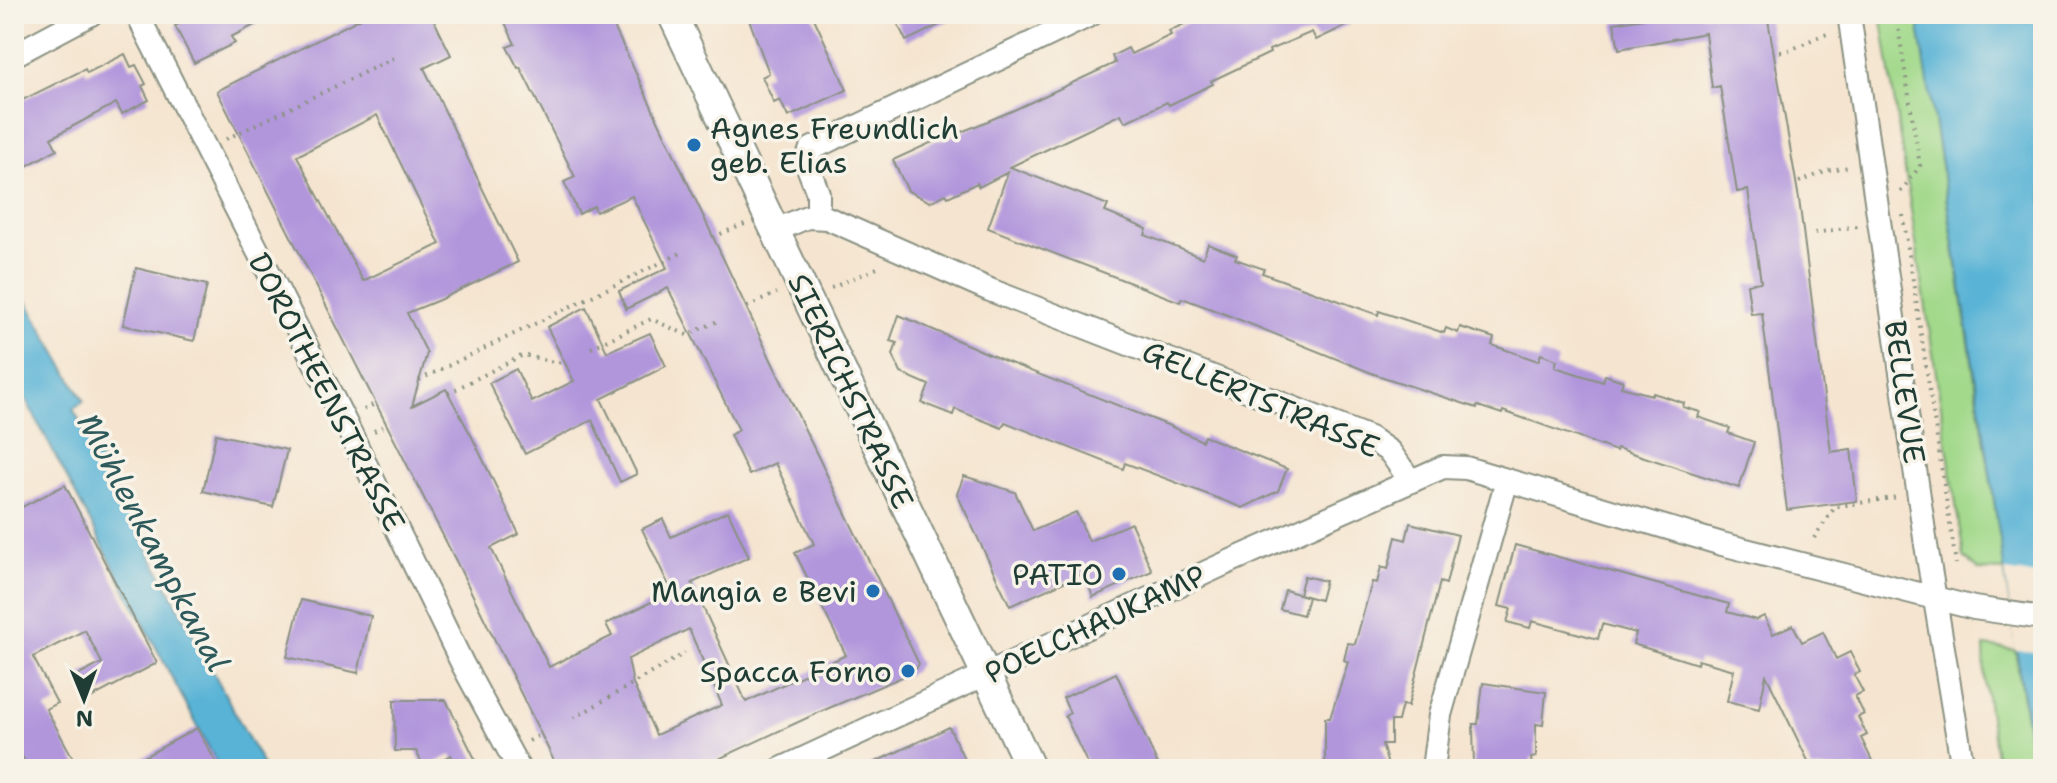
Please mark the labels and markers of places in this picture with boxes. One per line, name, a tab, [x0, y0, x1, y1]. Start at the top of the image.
place label: Agnes Freundlich geb. Elias	[710, 108, 959, 183]
marker: Agnes Freundlich geb. Elias	[685, 136, 703, 154]
place label: PATIO	[1012, 554, 1103, 595]
marker: PATIO	[1110, 565, 1128, 583]
place label: Mangia e Bevi	[651, 571, 857, 612]
marker: Mangia e Bevi	[864, 582, 882, 600]
place label: Spacca Forno	[700, 651, 892, 692]
marker: Spacca Forno	[899, 662, 917, 680]

